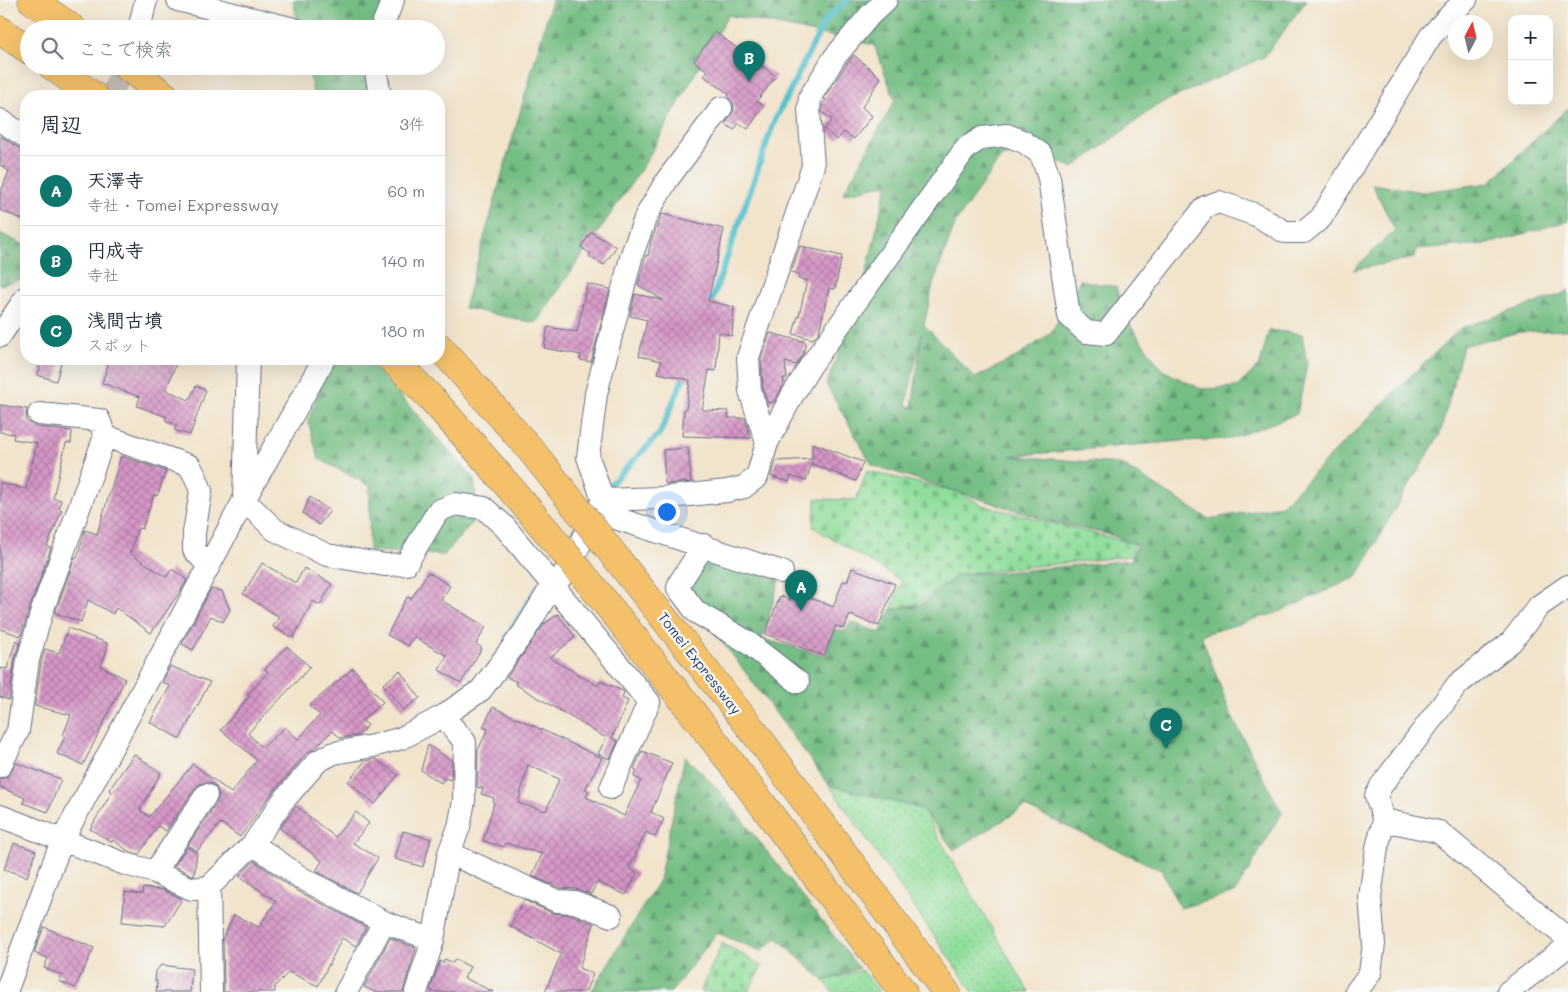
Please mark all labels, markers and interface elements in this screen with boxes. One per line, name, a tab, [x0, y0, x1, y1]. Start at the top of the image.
north arrow	[1448, 15, 1493, 60]
map controls	[1508, 15, 1553, 105]
button: +	[1508, 15, 1553, 60]
search box	[20, 20, 445, 75]
icon: search	[38, 34, 66, 62]
text: ここで検索	[78, 36, 173, 61]
pin: B	[733, 41, 765, 82]
button: −	[1508, 60, 1553, 105]
text: 周辺	[40, 110, 82, 137]
text: 3件	[400, 113, 425, 134]
text: 天澤寺	[87, 167, 144, 192]
text: A	[50, 180, 62, 201]
text: 60 m	[388, 180, 425, 201]
text: 寺社 · Tomei Expressway	[87, 194, 279, 215]
text: 円成寺	[87, 237, 144, 262]
text: B	[51, 250, 61, 271]
text: 140 m	[381, 250, 425, 271]
text: 寺社	[87, 264, 119, 285]
text: 浅間古墳	[87, 307, 163, 332]
text: C	[50, 320, 62, 341]
text: 180 m	[380, 320, 425, 341]
text: スポット	[87, 334, 151, 355]
your location	[654, 499, 680, 525]
pin: A	[785, 570, 817, 611]
street label: Tomei Expressway	[654, 608, 746, 718]
pin: C	[1150, 708, 1182, 749]

